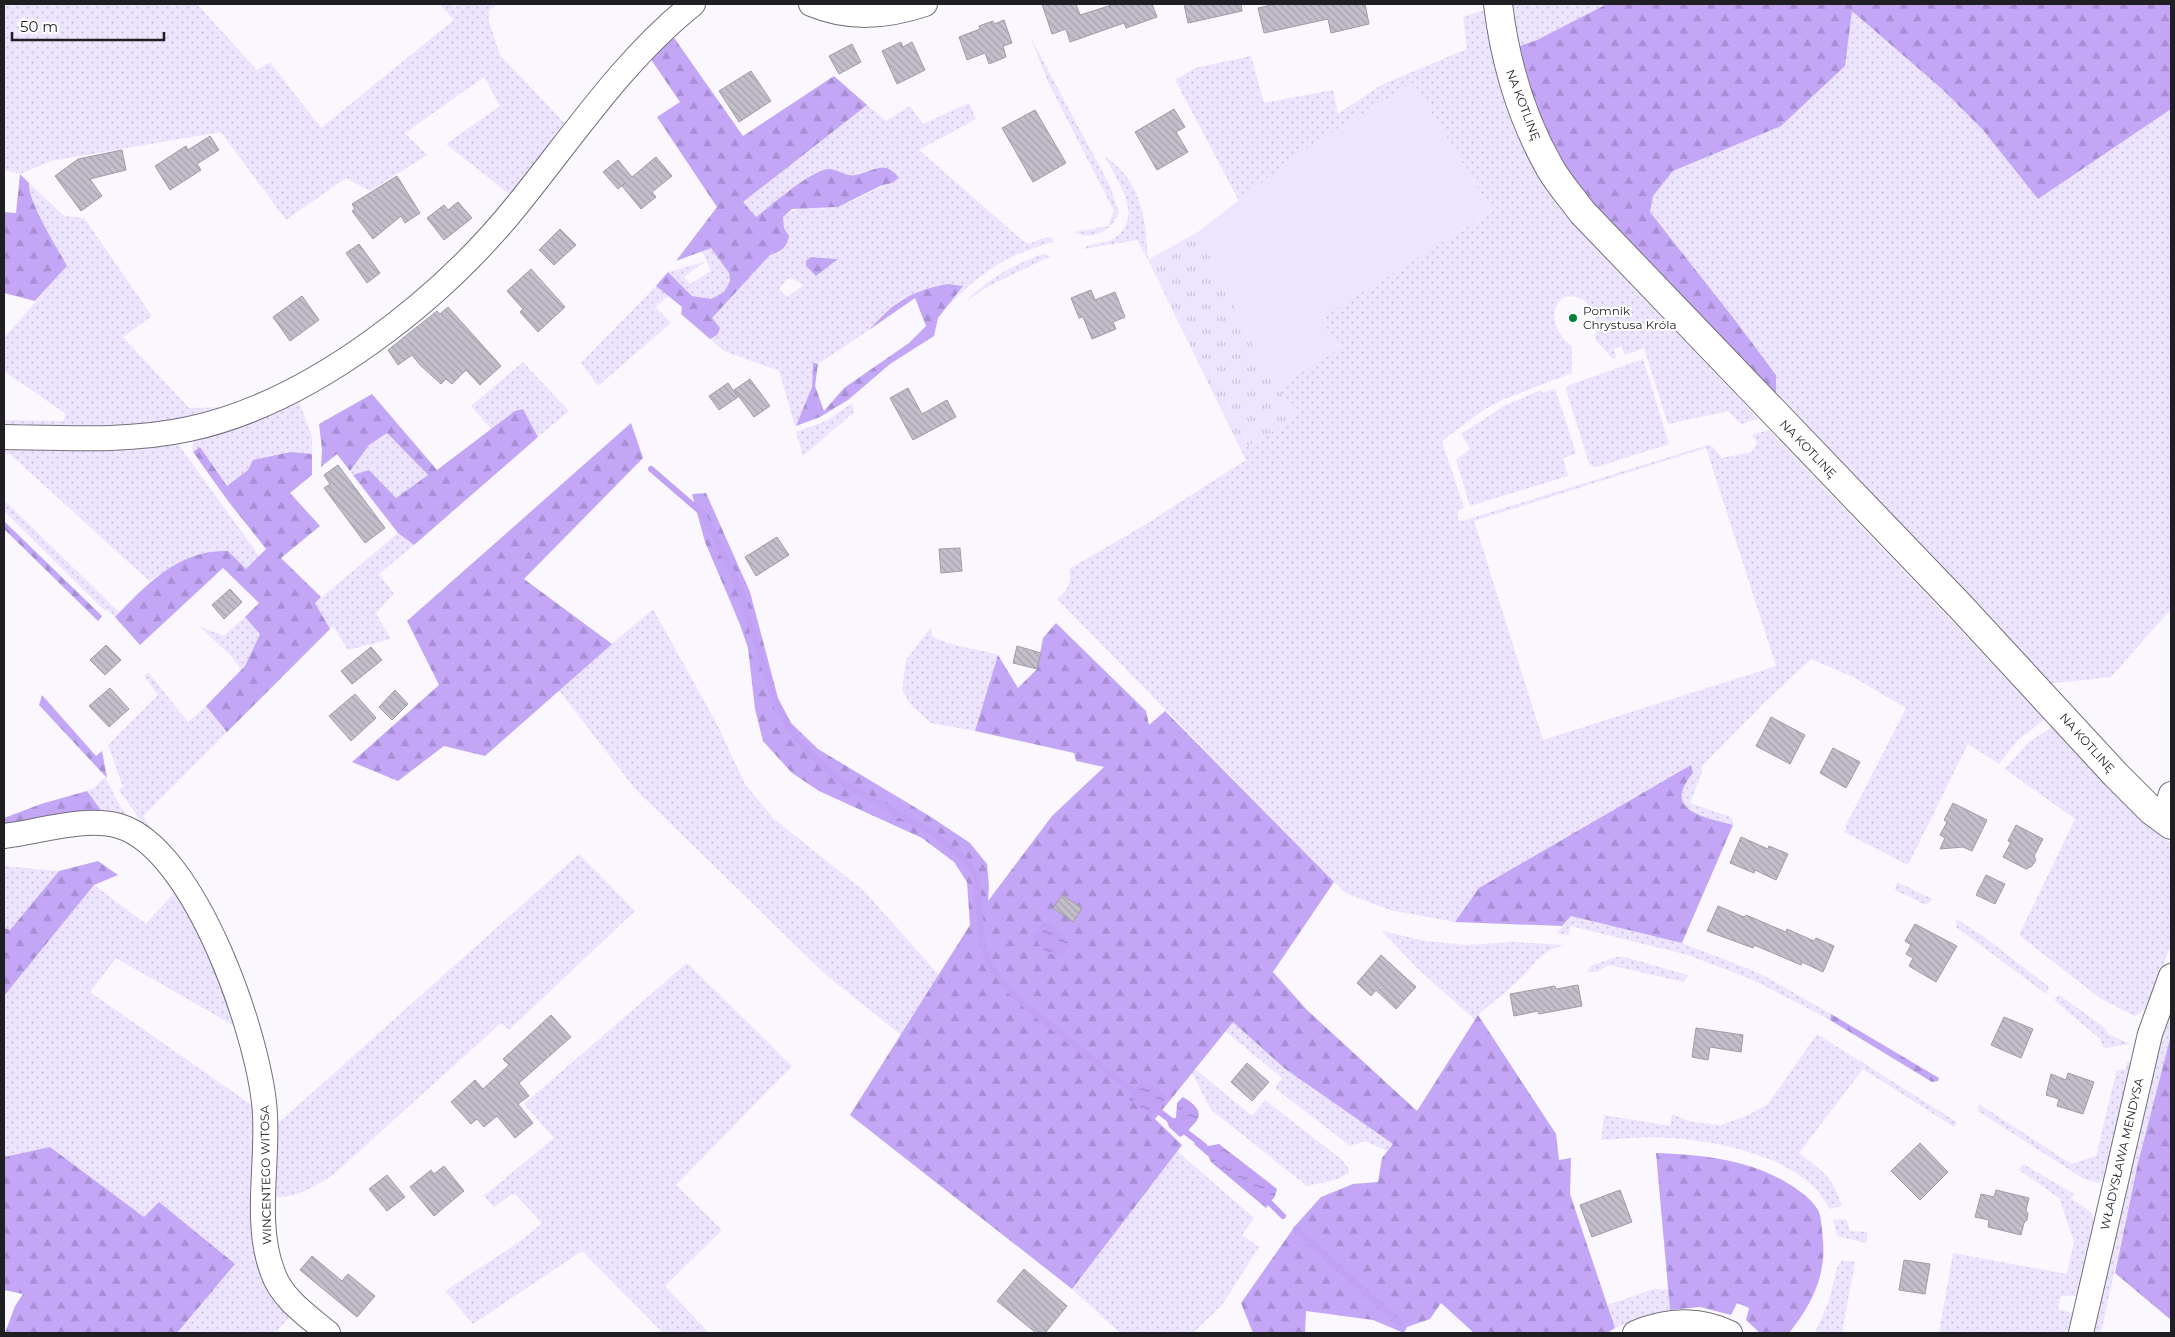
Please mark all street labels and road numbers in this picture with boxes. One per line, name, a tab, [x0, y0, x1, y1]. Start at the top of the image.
street label: NA KOTLINĘ	[1503, 67, 1544, 142]
street label: NA KOTLINĘ	[1777, 417, 1840, 481]
street label: NA KOTLINĘ	[2057, 710, 2118, 776]
street label: WŁADYSŁAWA MENDYSA	[2097, 1076, 2146, 1231]
street label: WINCENTEGO WITOSA	[257, 1105, 274, 1245]

